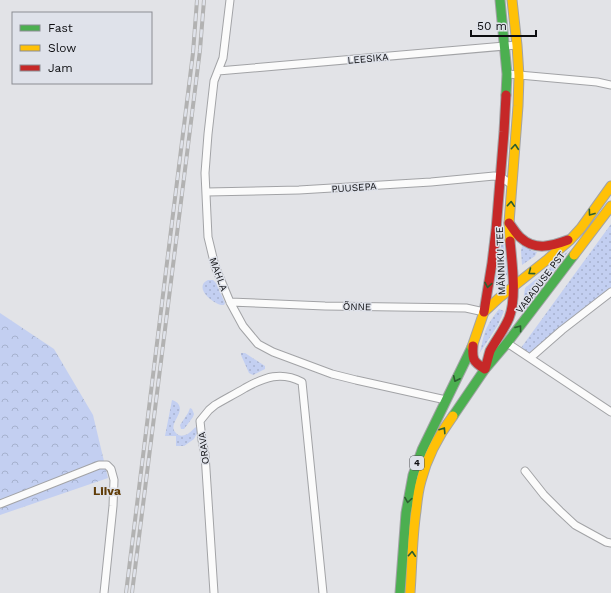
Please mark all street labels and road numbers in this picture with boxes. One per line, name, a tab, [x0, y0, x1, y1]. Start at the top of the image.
street label: LEESIKA	[347, 51, 389, 66]
street label: PUUSEPA	[331, 180, 377, 195]
street label: MÄNNIKU TEE	[494, 227, 507, 295]
street label: VABADUSE PST	[514, 249, 567, 315]
street label: MAHLA	[207, 256, 230, 293]
street label: ÕNNE	[343, 301, 371, 312]
street label: ORAVA	[196, 431, 211, 465]
road number: 4	[410, 456, 424, 470]

